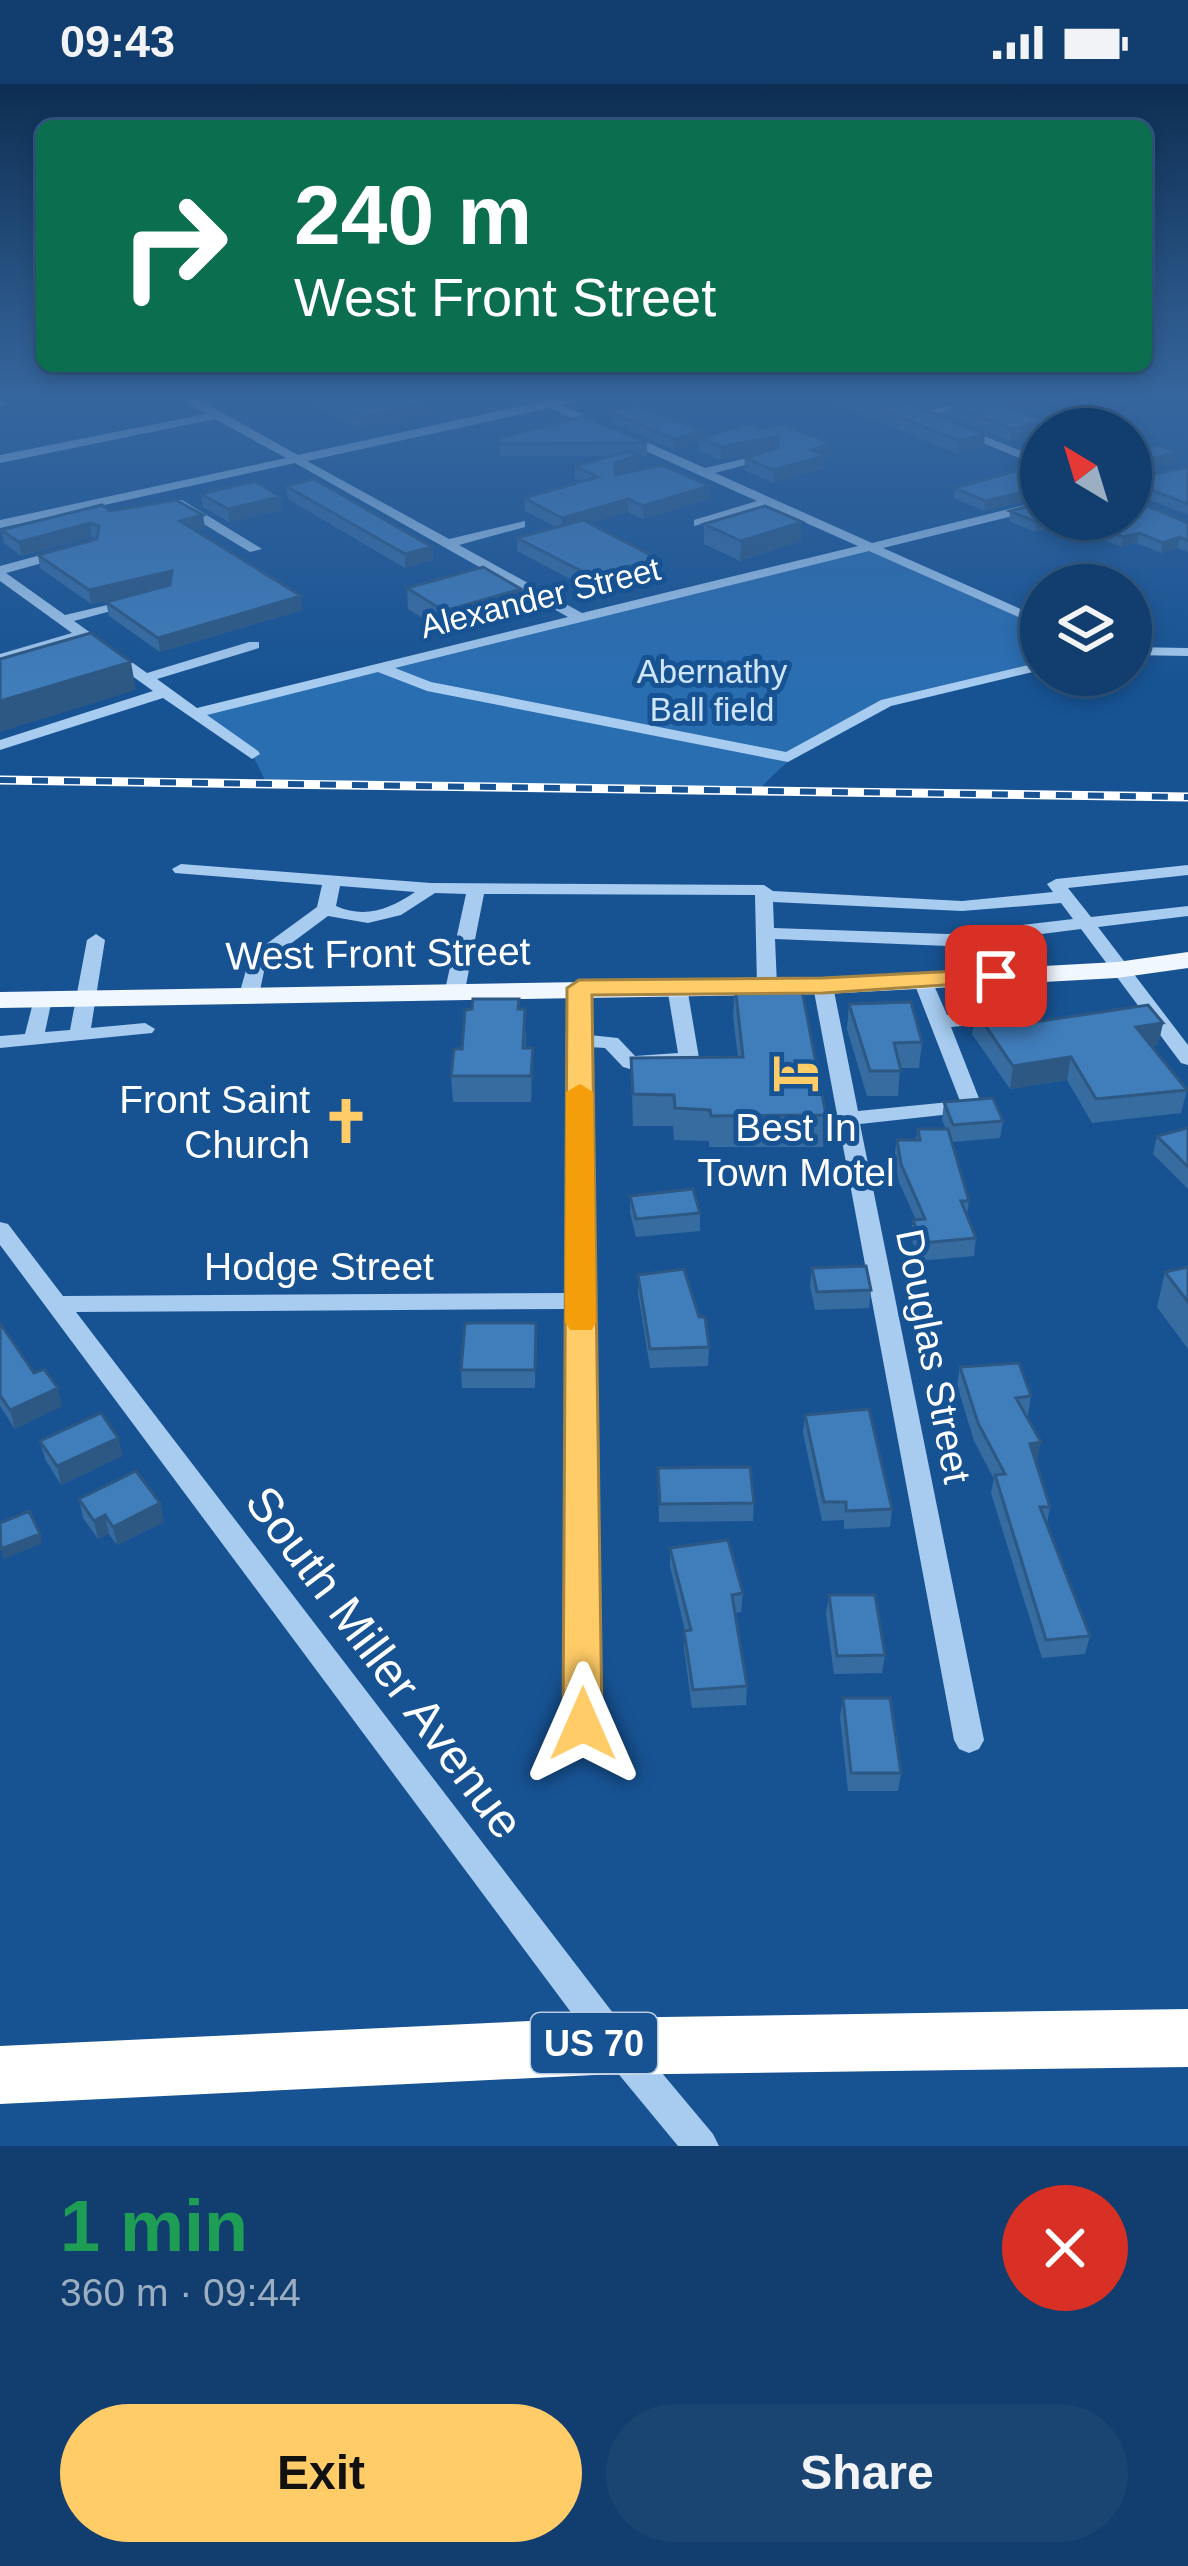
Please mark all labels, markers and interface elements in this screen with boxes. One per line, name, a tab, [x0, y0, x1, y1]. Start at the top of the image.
text: 09:43	[60, 16, 175, 67]
icon: right	[96, 168, 252, 324]
text: 240 m	[294, 168, 532, 262]
text: West Front Street	[294, 267, 716, 327]
north arrow	[1020, 408, 1152, 540]
map controls	[1020, 408, 1152, 696]
street label: Alexander Street	[416, 550, 664, 645]
button: layers	[1020, 564, 1152, 696]
park label: Abernathy Ball field	[637, 653, 788, 728]
pin	[945, 925, 1047, 1027]
street label: West Front Street	[225, 929, 531, 978]
icon: arrive	[963, 943, 1029, 1009]
hotel icon: Best In Town Motel	[771, 1048, 821, 1098]
place label: Front Saint Church	[119, 1078, 310, 1166]
church icon: Front Saint Church	[321, 1096, 371, 1146]
place label: Best In Town Motel	[697, 1106, 895, 1194]
street label: Douglas Street	[888, 1225, 979, 1487]
street label: Hodge Street	[204, 1245, 434, 1288]
street label: South Miller Avenue	[235, 1476, 534, 1848]
position arrow	[520, 1661, 646, 1787]
road number: US 70	[531, 2013, 657, 2073]
button: close	[1002, 2185, 1128, 2311]
text: 1 min	[60, 2186, 248, 2266]
text: 360 m · 09:44	[60, 2271, 301, 2314]
button: Exit	[60, 2404, 582, 2542]
button: Share	[606, 2404, 1128, 2542]

